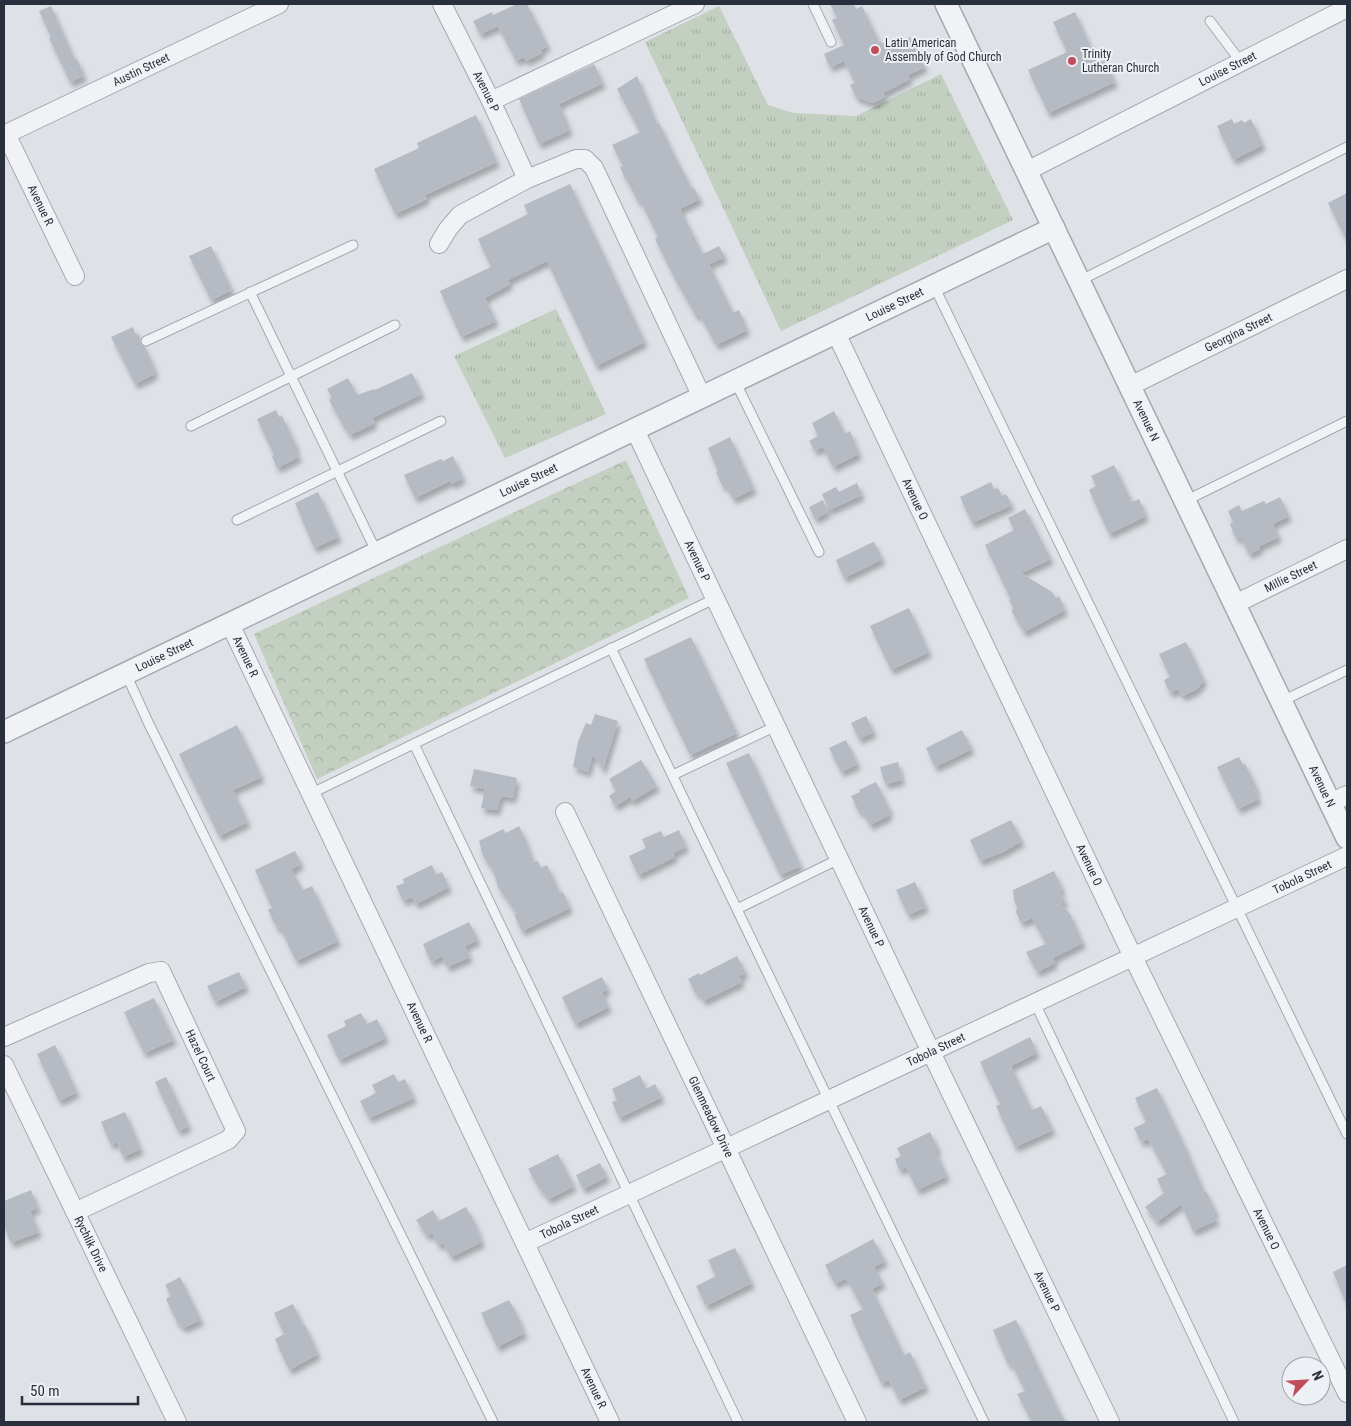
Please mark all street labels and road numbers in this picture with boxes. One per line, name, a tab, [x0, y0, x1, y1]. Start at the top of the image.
street label: Louise Street	[1197, 48, 1259, 89]
street label: Austin Street	[111, 50, 172, 89]
street label: Avenue P	[470, 69, 502, 115]
street label: Avenue R	[25, 182, 57, 228]
street label: Louise Street	[864, 284, 926, 324]
street label: Georgina Street	[1202, 310, 1275, 355]
street label: Avenue N	[1130, 397, 1162, 444]
street label: Louise Street	[498, 460, 560, 500]
street label: Avenue O	[899, 476, 931, 522]
street label: Avenue P	[682, 538, 713, 584]
street label: Millie Street	[1262, 558, 1320, 595]
street label: Avenue R	[230, 634, 261, 680]
street label: Louise Street	[133, 635, 196, 675]
street label: Avenue N	[1306, 763, 1338, 809]
street label: Avenue O	[1073, 842, 1105, 888]
street label: Tobola Street	[1271, 857, 1334, 897]
street label: Avenue P	[856, 904, 887, 950]
street label: Avenue R	[404, 999, 436, 1045]
street label: Hazel Court	[182, 1027, 219, 1084]
street label: Tobola Street	[904, 1030, 968, 1069]
street label: Glenmeadow Drive	[686, 1074, 736, 1160]
street label: Tobola Street	[538, 1202, 601, 1242]
street label: Avenue O	[1250, 1206, 1283, 1252]
street label: Rychlik Drive	[71, 1214, 110, 1275]
street label: Avenue P	[1031, 1269, 1063, 1315]
street label: Avenue R	[578, 1365, 610, 1411]

